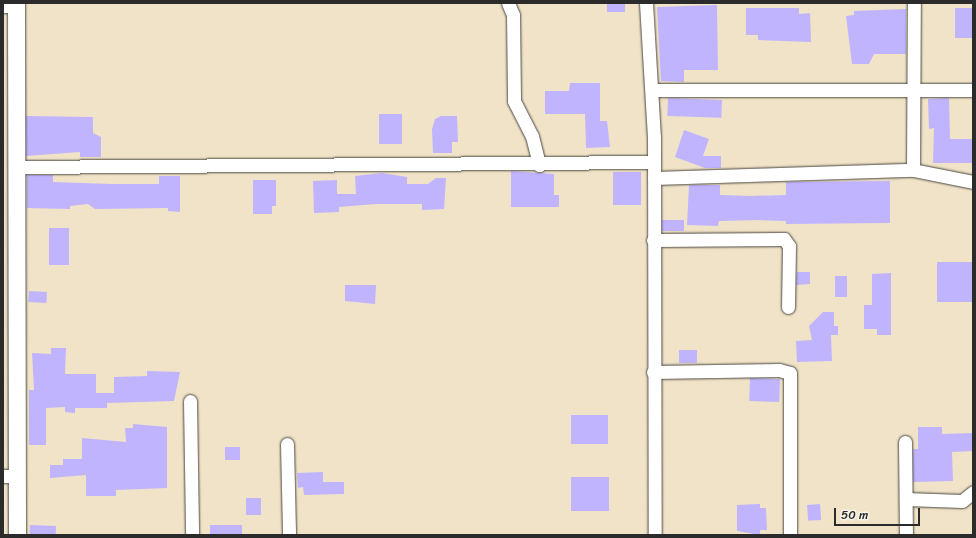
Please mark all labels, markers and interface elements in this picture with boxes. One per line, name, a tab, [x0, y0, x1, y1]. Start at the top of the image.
scale bar	[836, 500, 922, 526]
text: 50 m	[841, 504, 868, 526]

